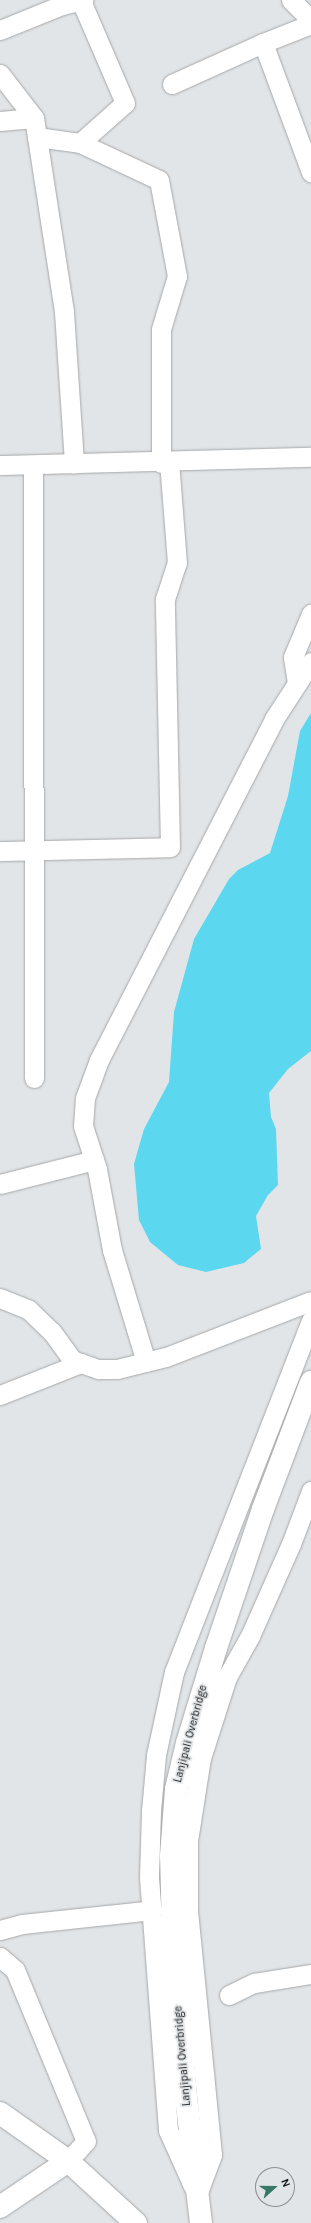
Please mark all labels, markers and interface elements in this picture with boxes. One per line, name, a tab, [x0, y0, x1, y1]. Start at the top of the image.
street label: Lanjipali Overbridge	[172, 1684, 210, 1784]
street label: Lanjipali Overbridge	[172, 2005, 194, 2107]
north arrow	[255, 2167, 295, 2207]
text: N	[278, 2177, 293, 2189]

